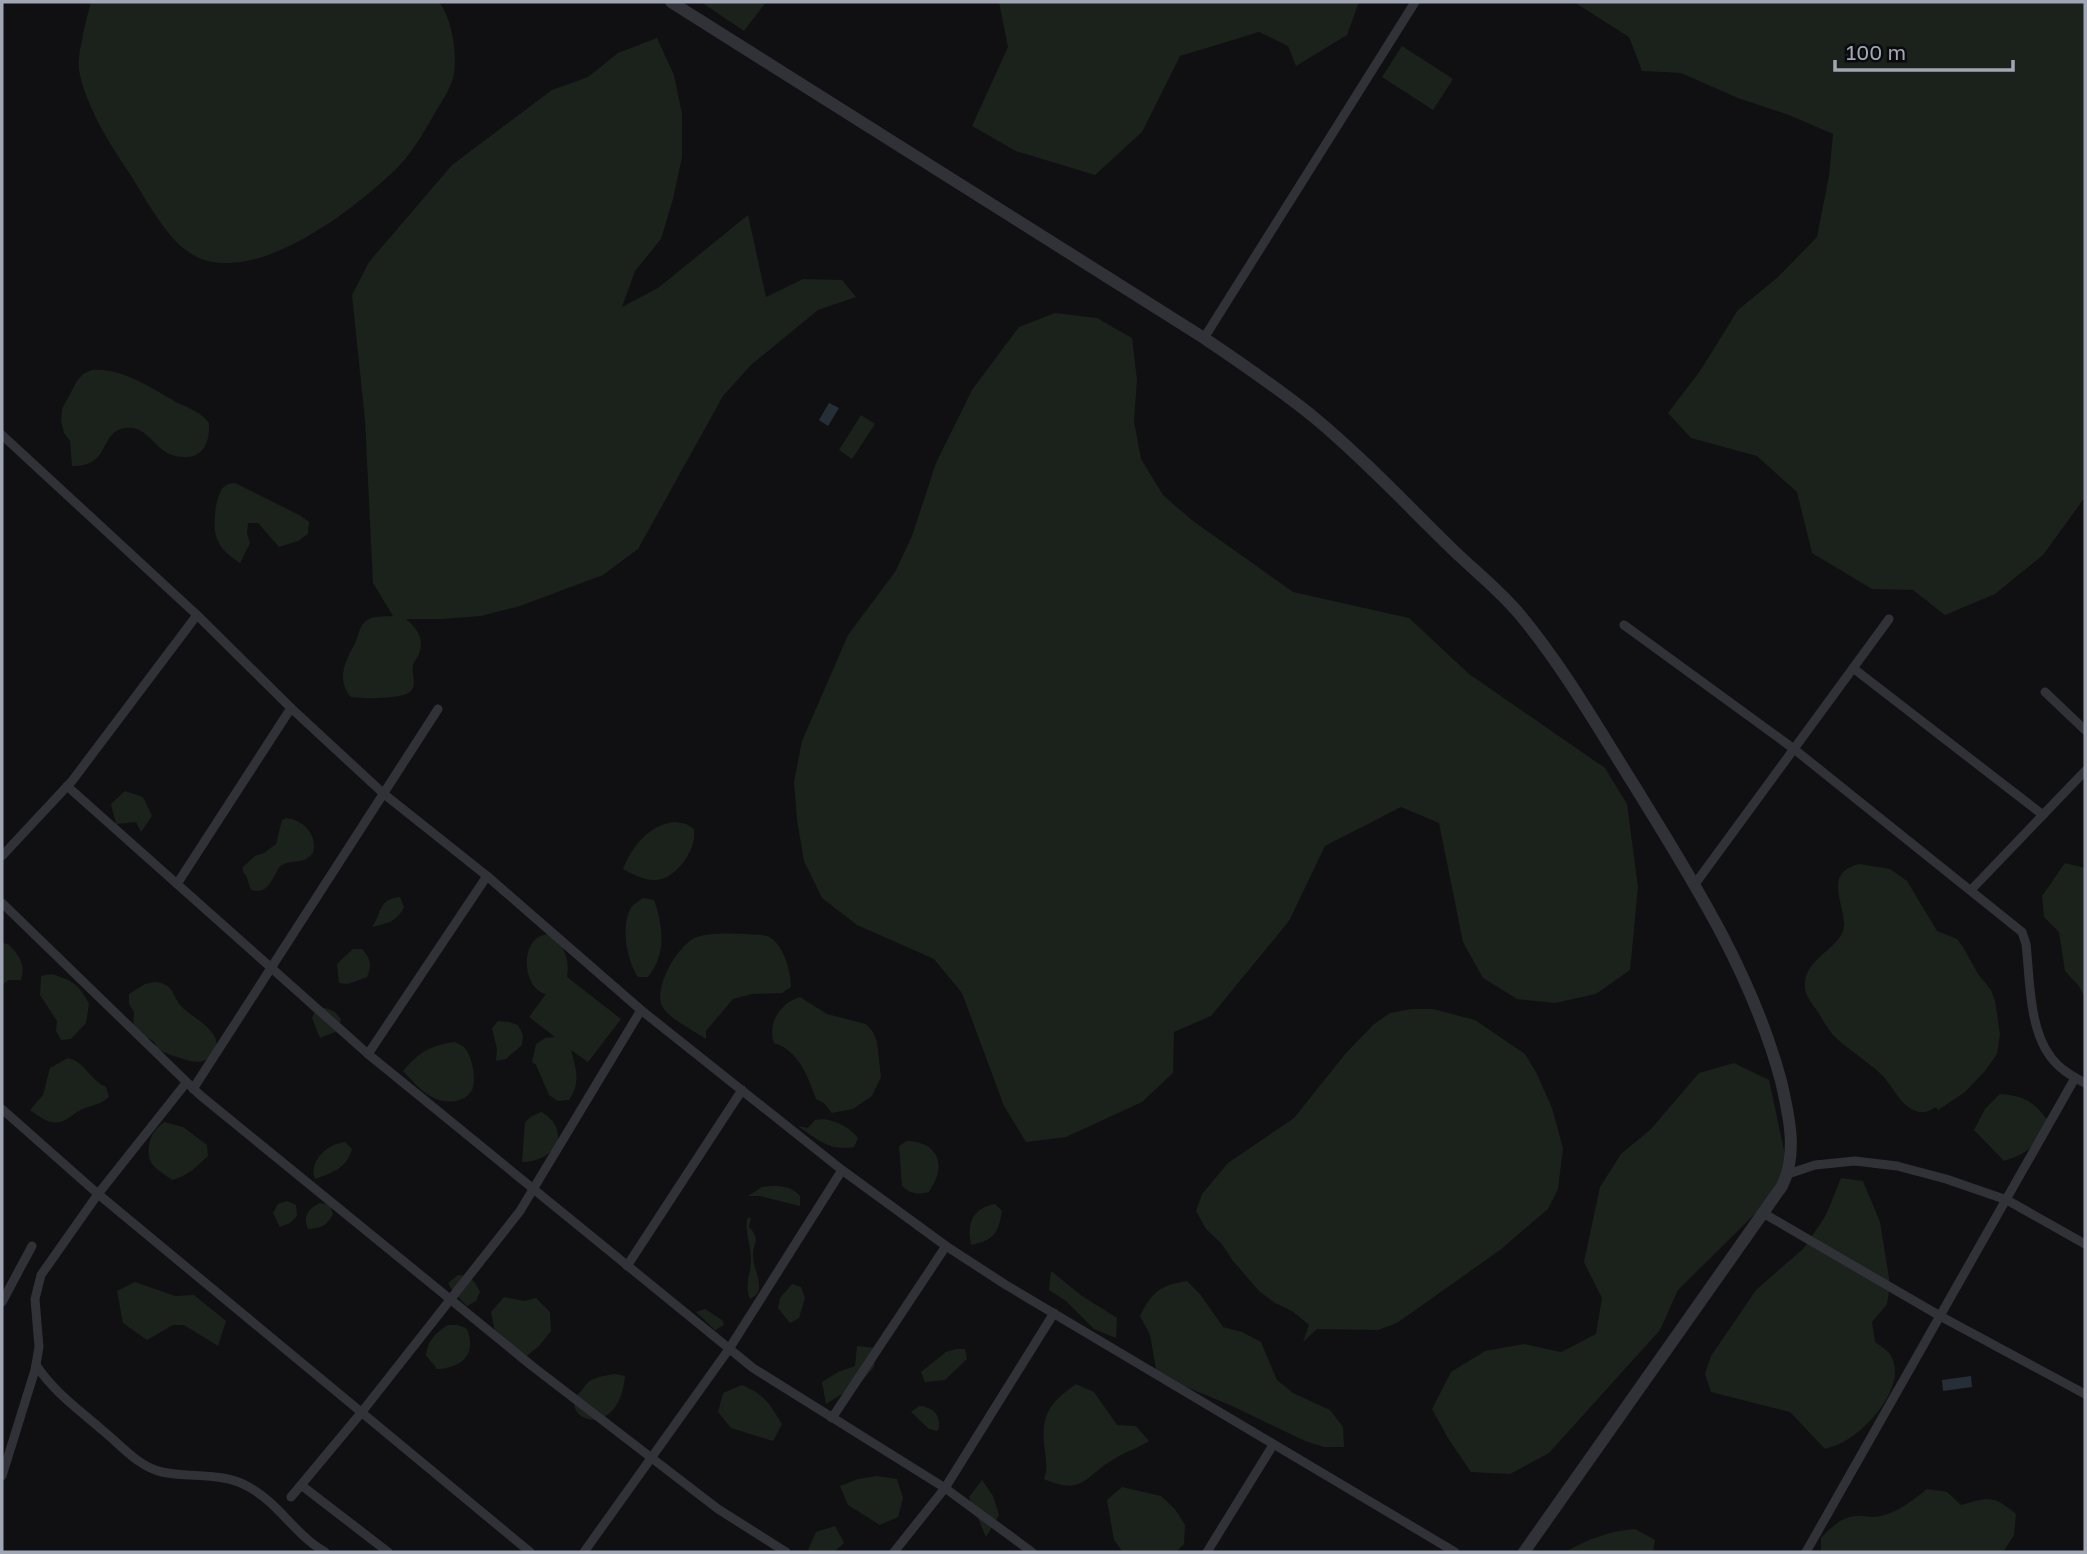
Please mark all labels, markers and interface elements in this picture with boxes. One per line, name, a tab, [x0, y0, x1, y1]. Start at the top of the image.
scale bar	[1835, 28, 2014, 72]
text: 100 m	[1846, 39, 1906, 65]

